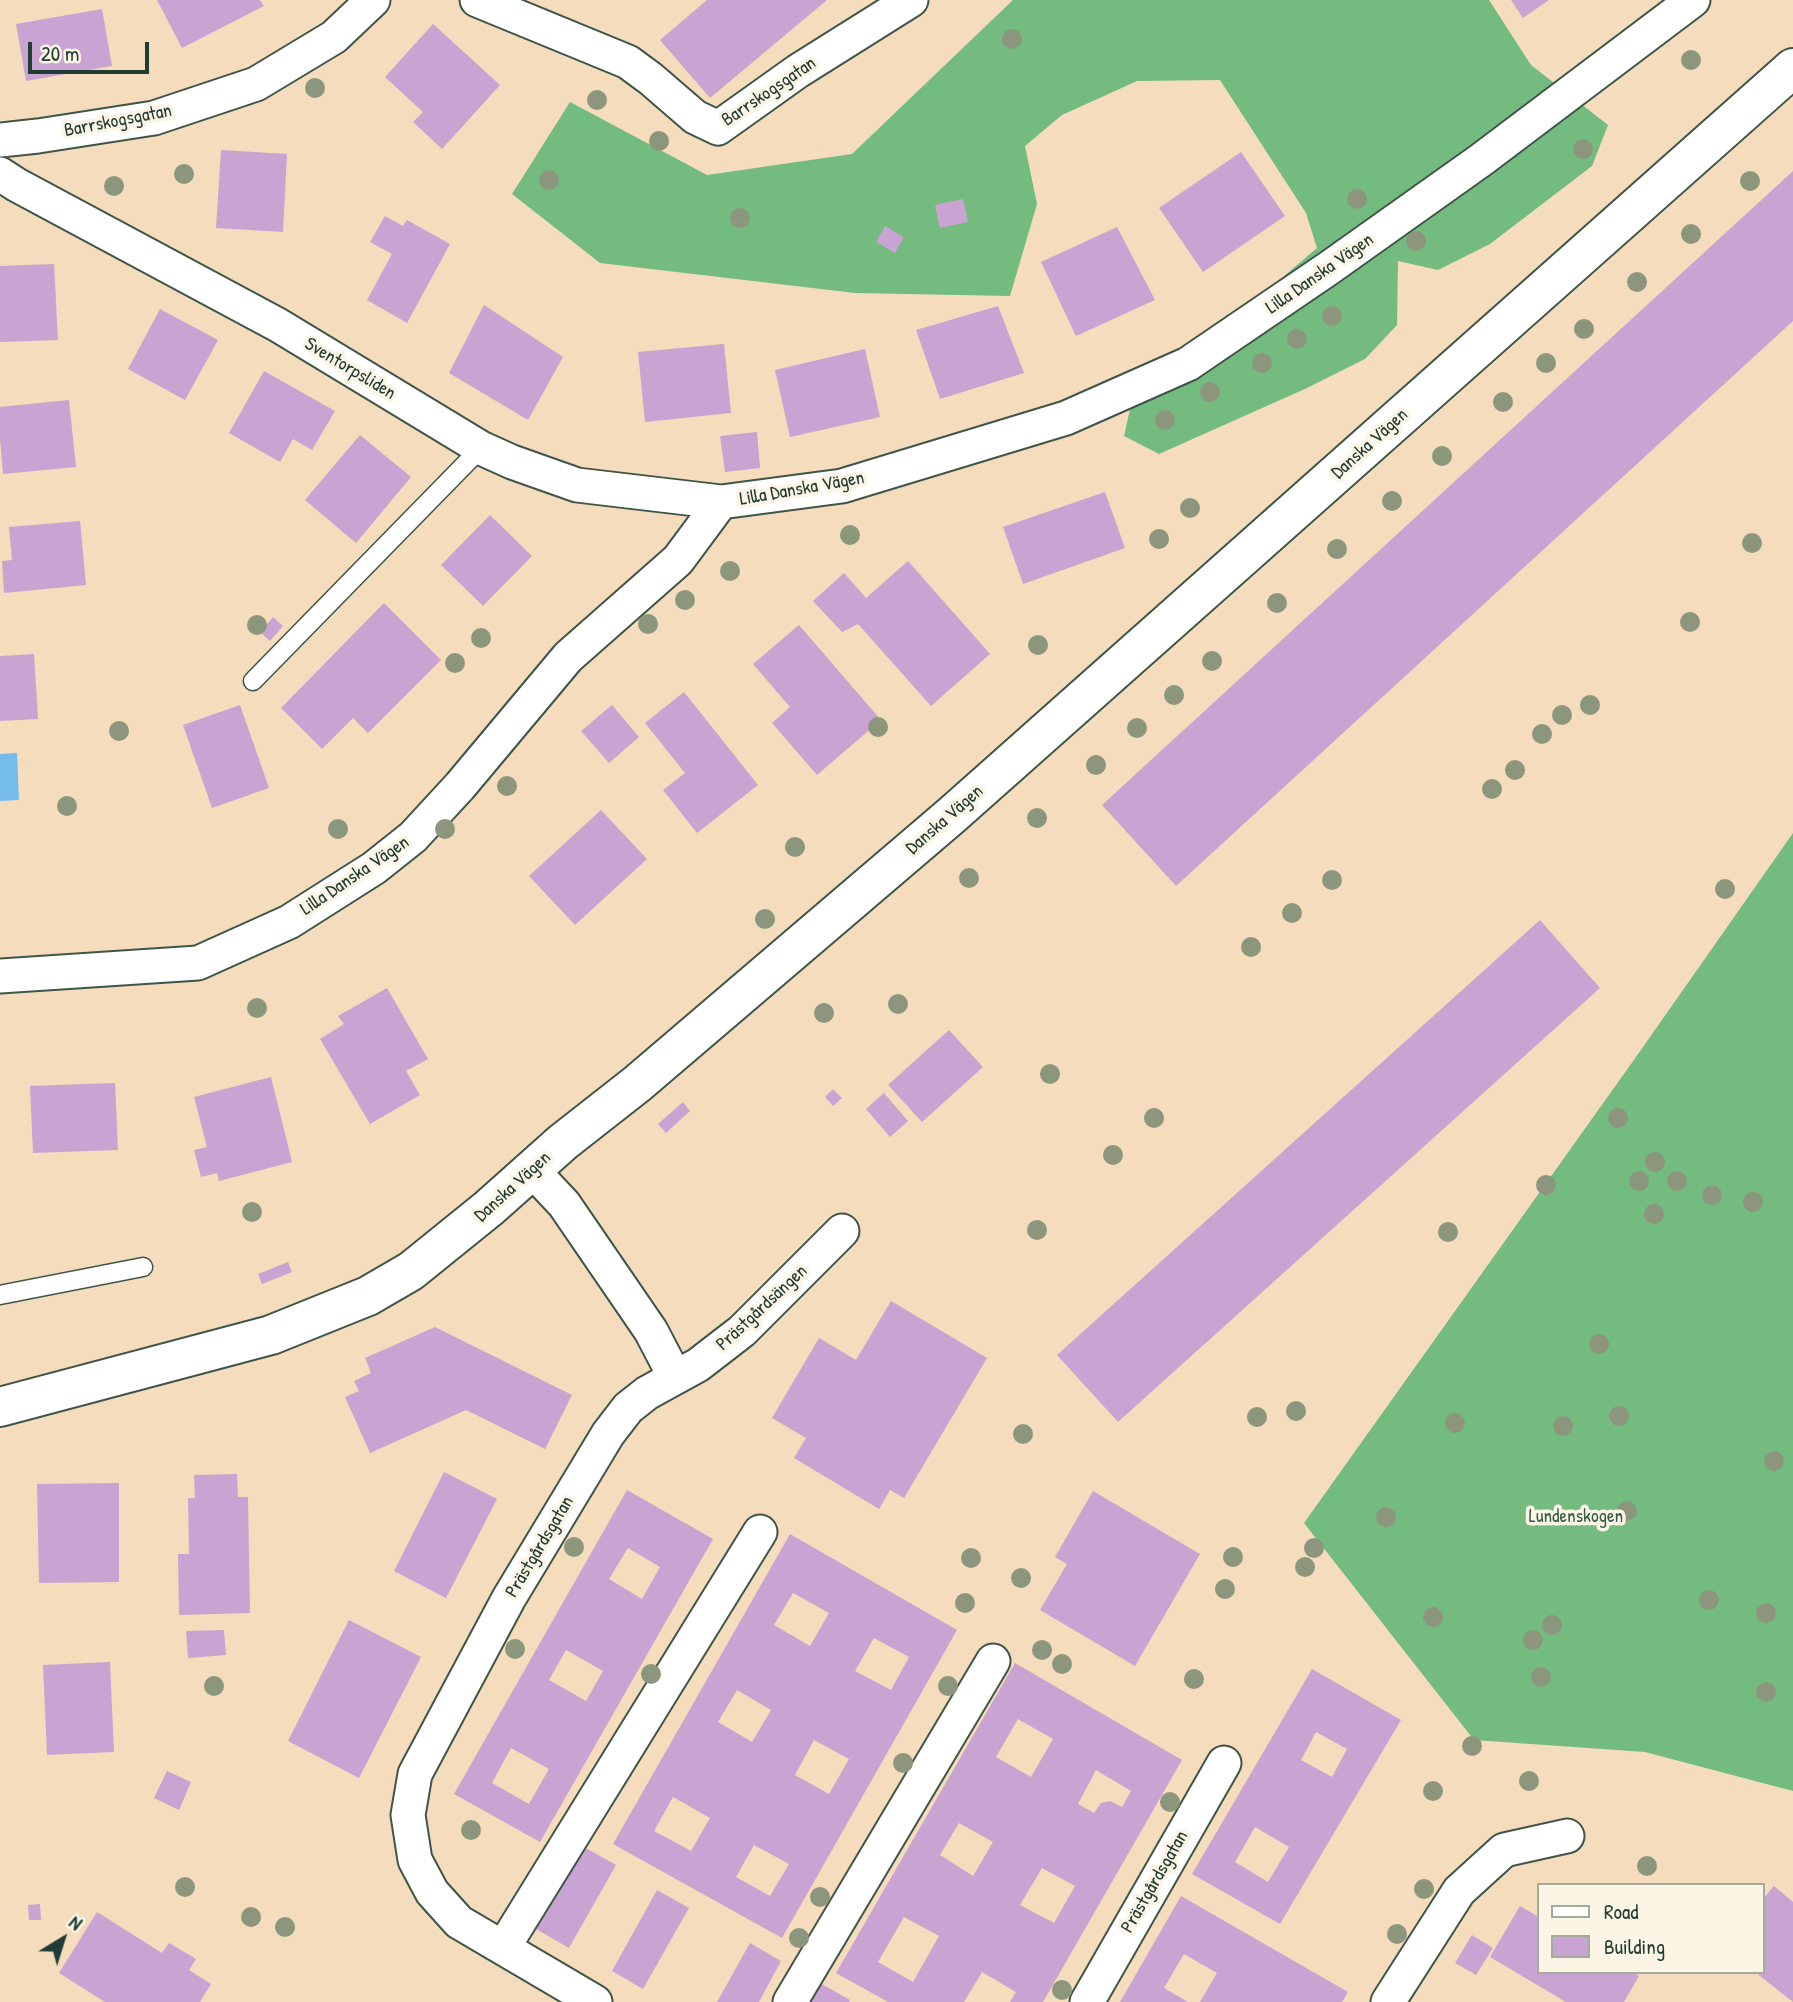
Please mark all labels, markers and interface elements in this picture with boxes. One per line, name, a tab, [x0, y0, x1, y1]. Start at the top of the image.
scale bar	[32, 28, 152, 72]
text: 20 m	[41, 39, 79, 68]
street label: Barrskogsgatan	[718, 52, 820, 132]
street label: Barrskogsgatan	[62, 99, 174, 143]
street label: Lilla Danska Vägen	[1262, 228, 1378, 320]
street label: Sventorpsliden	[300, 333, 400, 405]
street label: Danska Vägen	[1327, 404, 1413, 484]
street label: Lilla Danska Vägen	[738, 467, 866, 511]
street label: Danska Vägen	[902, 780, 988, 860]
street label: Lilla Danska Vägen	[296, 831, 414, 921]
street label: Danska Vägen	[470, 1147, 556, 1227]
street label: Prästgårdsängen	[712, 1260, 812, 1356]
street label: Prästgårdsgatan	[501, 1492, 579, 1602]
park label: Lundenskogen	[1529, 1506, 1623, 1528]
street label: Prästgårdsgatan	[1117, 1827, 1193, 1937]
legend	[1538, 1883, 1765, 1974]
text: Road	[1604, 1897, 1638, 1926]
north arrow	[28, 1904, 98, 1974]
text: N	[64, 1909, 88, 1936]
text: Building	[1604, 1932, 1665, 1961]

